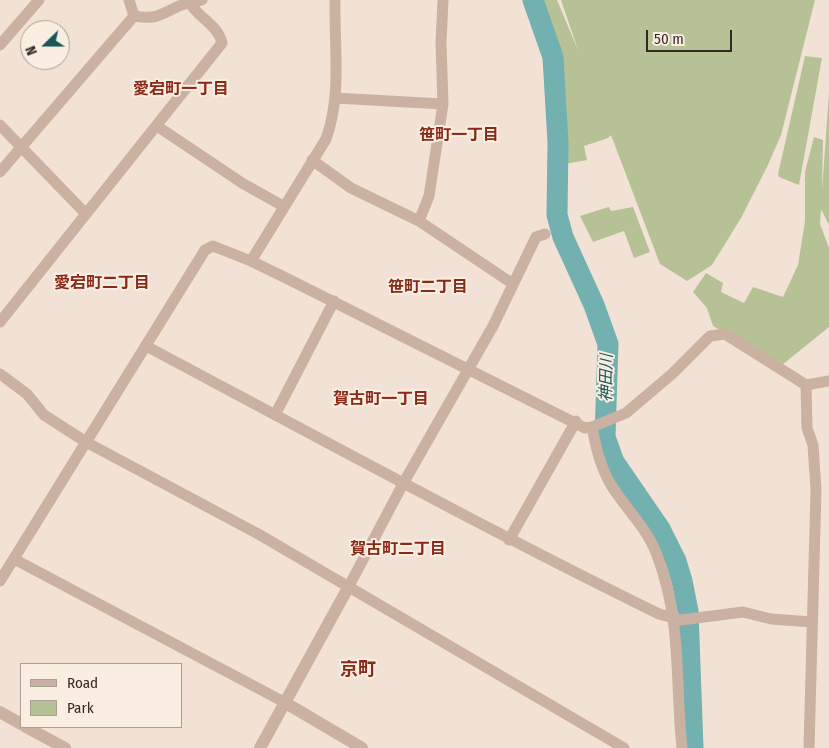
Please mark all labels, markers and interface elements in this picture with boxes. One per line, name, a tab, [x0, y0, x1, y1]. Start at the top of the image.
north arrow	[20, 20, 70, 70]
scale bar	[649, 20, 735, 52]
text: 50 m	[654, 30, 684, 48]
text: N	[22, 43, 41, 58]
district label: 愛宕町一丁目	[133, 80, 229, 100]
district label: 笹町一丁目	[419, 126, 499, 146]
district label: 愛宕町二丁目	[54, 274, 150, 294]
district label: 笹町二丁目	[388, 278, 468, 298]
water label: 神田川	[597, 354, 617, 402]
district label: 賀古町一丁目	[333, 390, 429, 410]
district label: 賀古町二丁目	[350, 540, 446, 560]
district label: 京町	[340, 659, 376, 681]
legend	[20, 663, 182, 728]
text: Road	[67, 674, 98, 692]
text: Park	[67, 699, 94, 717]

